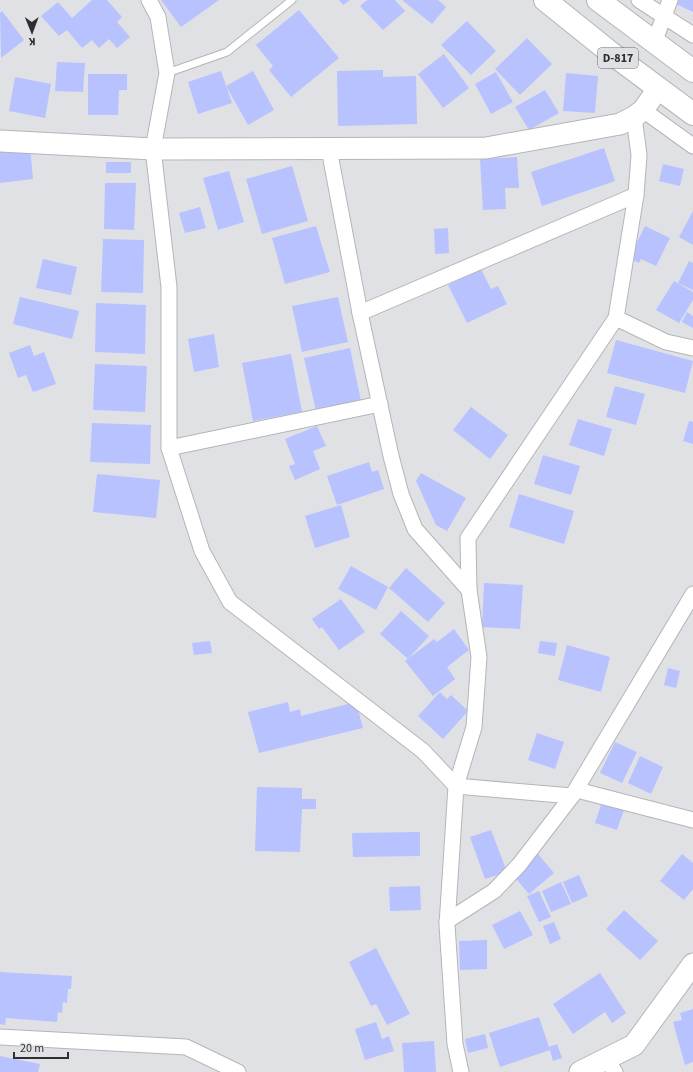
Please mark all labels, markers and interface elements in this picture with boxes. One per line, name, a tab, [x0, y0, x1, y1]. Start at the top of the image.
north arrow	[12, 12, 52, 52]
text: K	[28, 34, 36, 49]
road number: D-817	[598, 48, 638, 68]
scale bar	[14, 1034, 68, 1060]
text: 20 m	[20, 1040, 44, 1057]

